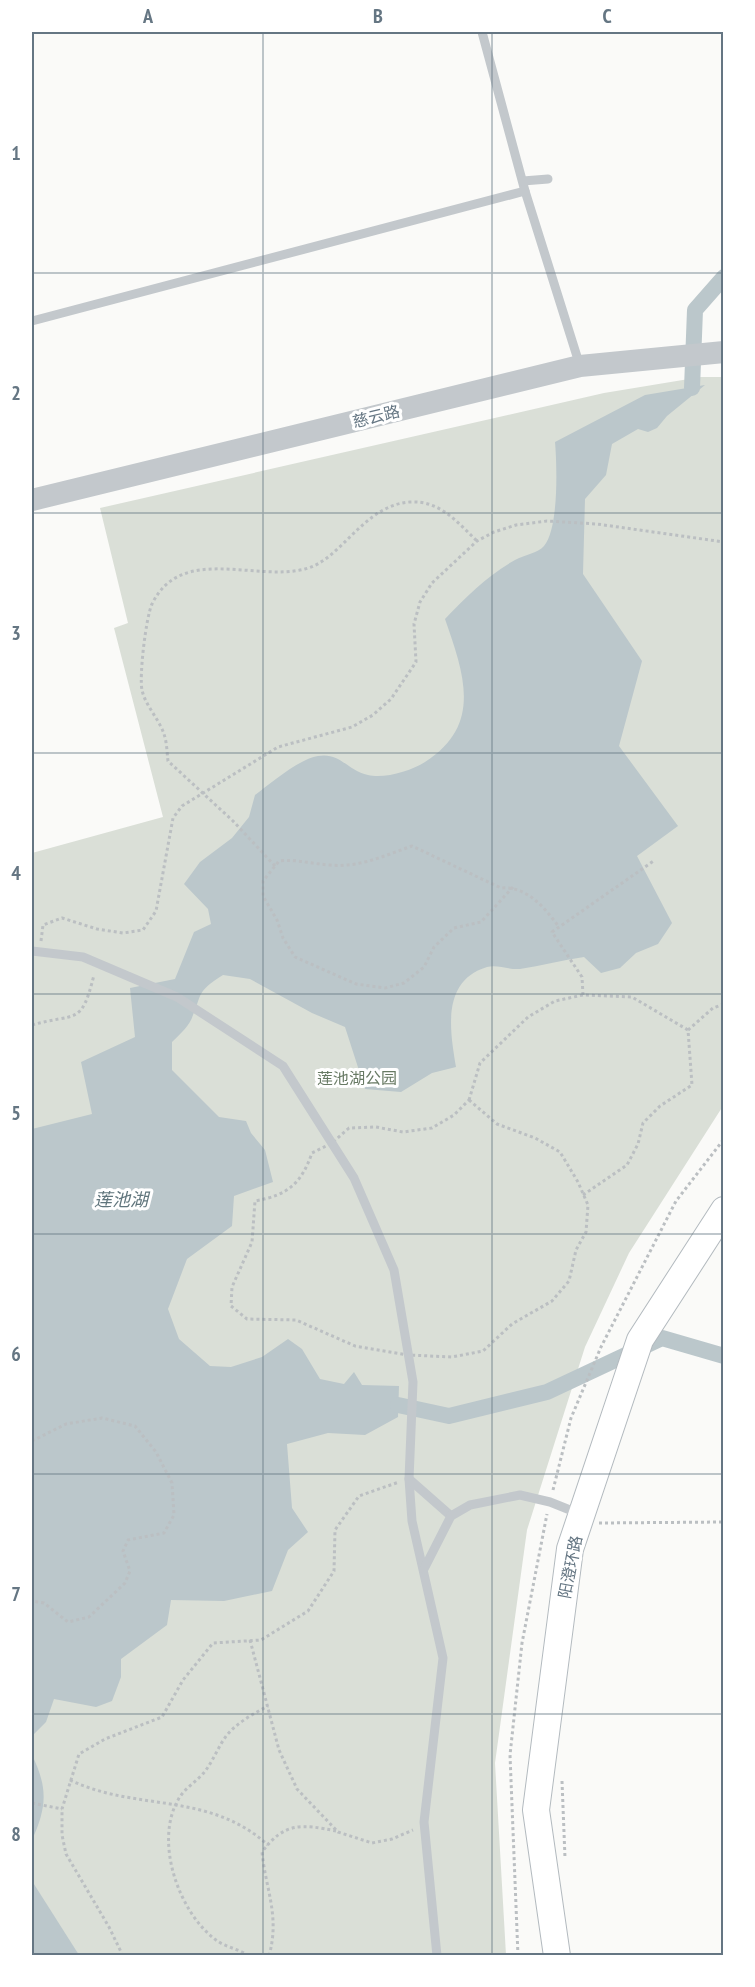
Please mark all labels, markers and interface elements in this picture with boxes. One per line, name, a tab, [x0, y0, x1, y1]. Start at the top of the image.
text: A	[142, 3, 154, 29]
text: B	[373, 3, 383, 29]
text: C	[602, 3, 612, 29]
text: 1	[11, 140, 21, 166]
text: 2	[11, 380, 21, 406]
street label: 慈云路	[350, 400, 402, 432]
text: 3	[11, 620, 21, 646]
text: 4	[11, 860, 21, 886]
park label: 莲池湖公园	[317, 1068, 397, 1088]
text: 5	[11, 1100, 21, 1126]
water label: 莲池湖	[94, 1188, 151, 1211]
text: 6	[11, 1341, 21, 1367]
street label: 阳澄环路	[554, 1534, 586, 1600]
text: 7	[11, 1581, 21, 1607]
text: 8	[11, 1821, 21, 1847]

